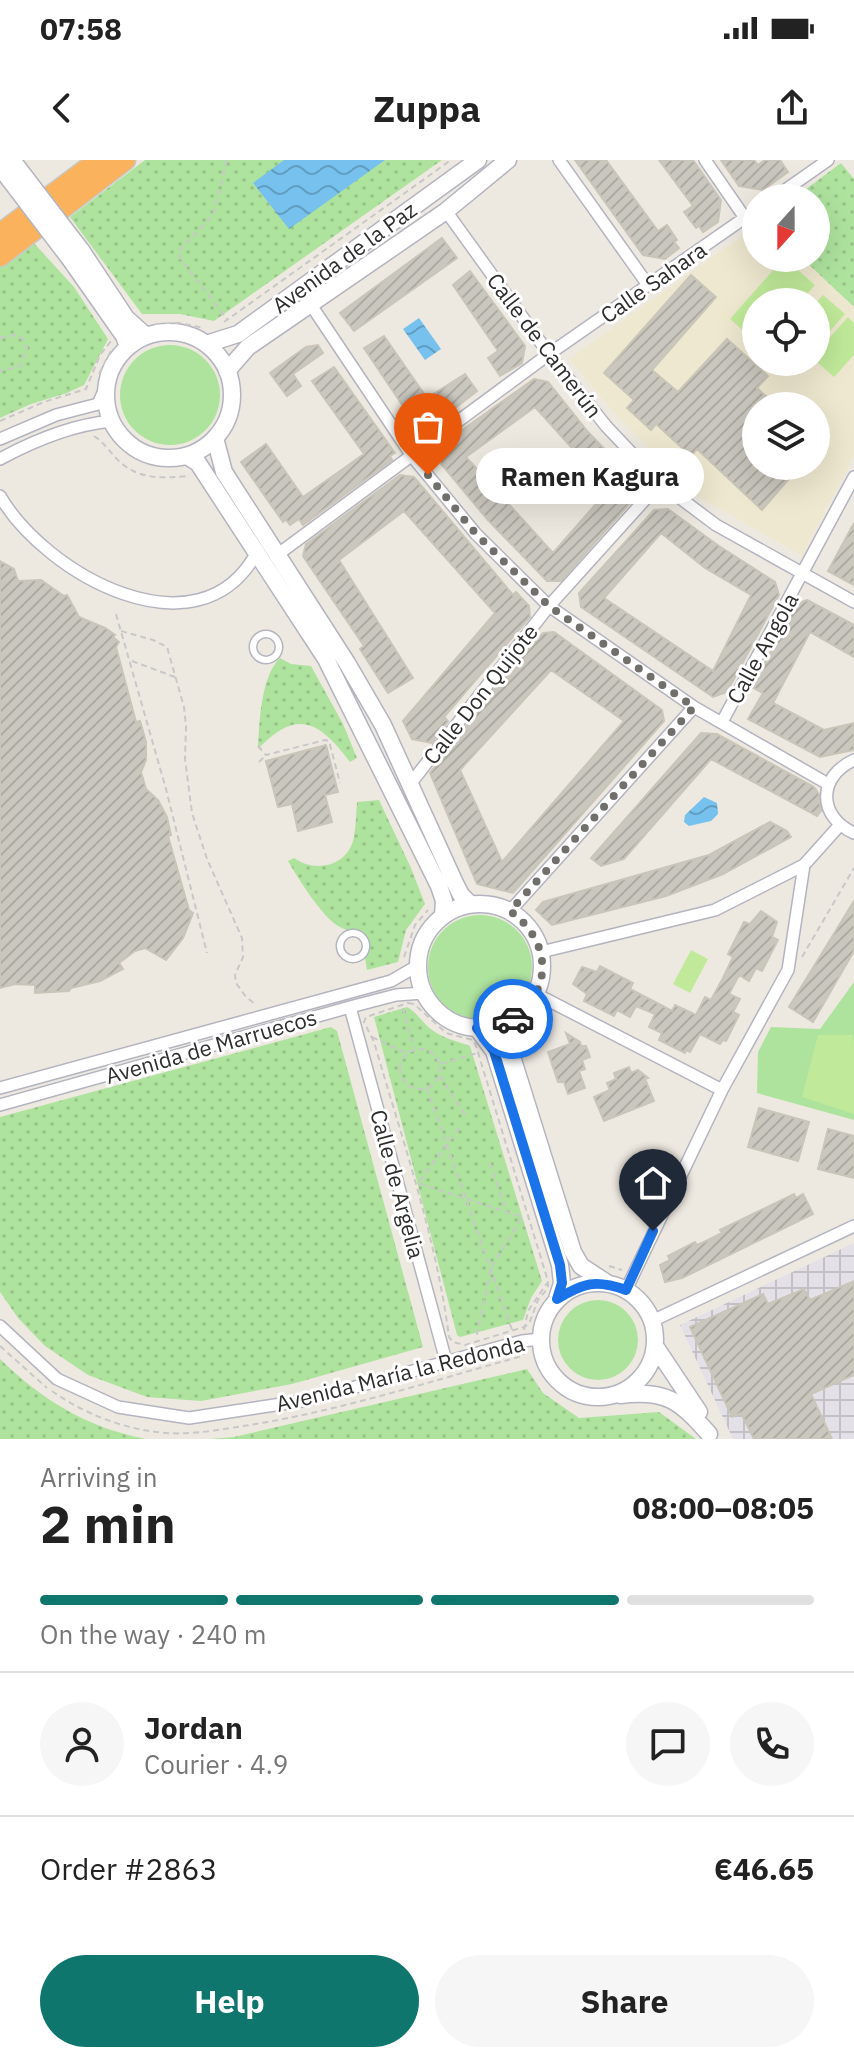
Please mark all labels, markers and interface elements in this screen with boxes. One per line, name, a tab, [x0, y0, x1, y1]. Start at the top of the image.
text: 07:58	[40, 9, 122, 48]
text: Zuppa	[373, 85, 481, 132]
icon: back	[40, 86, 84, 130]
icon: share	[770, 86, 814, 130]
north arrow	[742, 184, 830, 272]
map controls	[742, 184, 830, 480]
street label: Avenida de la Paz	[266, 195, 422, 319]
street label: Calle Sahara	[594, 235, 712, 329]
street label: Calle de Camerún	[481, 267, 609, 423]
button: locate	[742, 288, 830, 376]
button: layers	[742, 392, 830, 480]
pin	[394, 393, 462, 475]
icon: bag	[406, 405, 450, 449]
callout: Ramen Kagura	[476, 447, 704, 503]
text: Ramen Kagura	[501, 459, 679, 493]
street label: Calle Angola	[720, 587, 805, 709]
street label: Calle Don Quijote	[416, 618, 544, 770]
courier	[473, 979, 553, 1059]
icon: car	[491, 997, 535, 1041]
street label: Avenida de Marruecos	[102, 1002, 320, 1090]
street label: Calle de Argelia	[364, 1106, 432, 1262]
pin	[619, 1149, 687, 1231]
icon: home	[631, 1161, 675, 1205]
street label: Avenida María la Redonda	[273, 1328, 527, 1418]
text: Arriving in	[40, 1460, 157, 1494]
text: 08:00–08:05	[633, 1488, 814, 1527]
text: 2 min	[40, 1490, 176, 1557]
text: On the way · 240 m	[40, 1617, 266, 1651]
button: person	[40, 1702, 124, 1786]
button: chat	[626, 1702, 710, 1786]
button: phone	[730, 1702, 814, 1786]
text: Jordan	[144, 1708, 243, 1747]
text: Courier · 4.9	[144, 1747, 288, 1781]
text: Order #2863	[40, 1849, 217, 1888]
text: €46.65	[714, 1849, 814, 1888]
button: Help	[40, 1955, 419, 2047]
button: Share	[435, 1955, 814, 2047]

